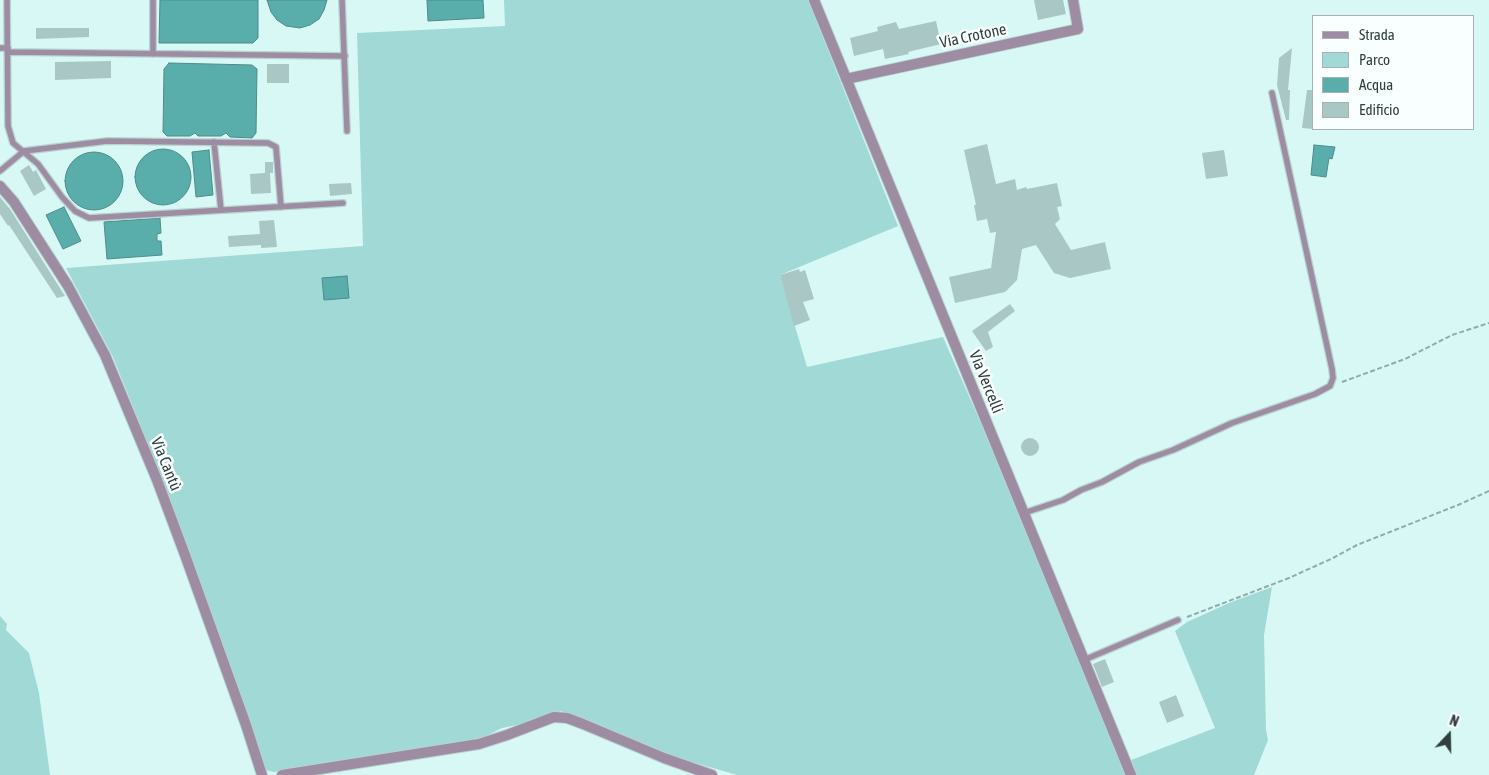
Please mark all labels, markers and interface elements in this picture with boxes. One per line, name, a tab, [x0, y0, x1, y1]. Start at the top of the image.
legend	[1312, 15, 1474, 130]
street label: Via Crotone	[938, 20, 1008, 52]
text: Strada	[1359, 26, 1395, 43]
text: Parco	[1359, 51, 1390, 68]
text: Acqua	[1359, 76, 1393, 93]
text: Edificio	[1359, 101, 1400, 118]
street label: Via Vercelli	[965, 348, 1007, 416]
street label: Via Cantù	[147, 434, 185, 494]
north arrow	[1424, 710, 1474, 760]
text: N	[1448, 712, 1461, 730]

